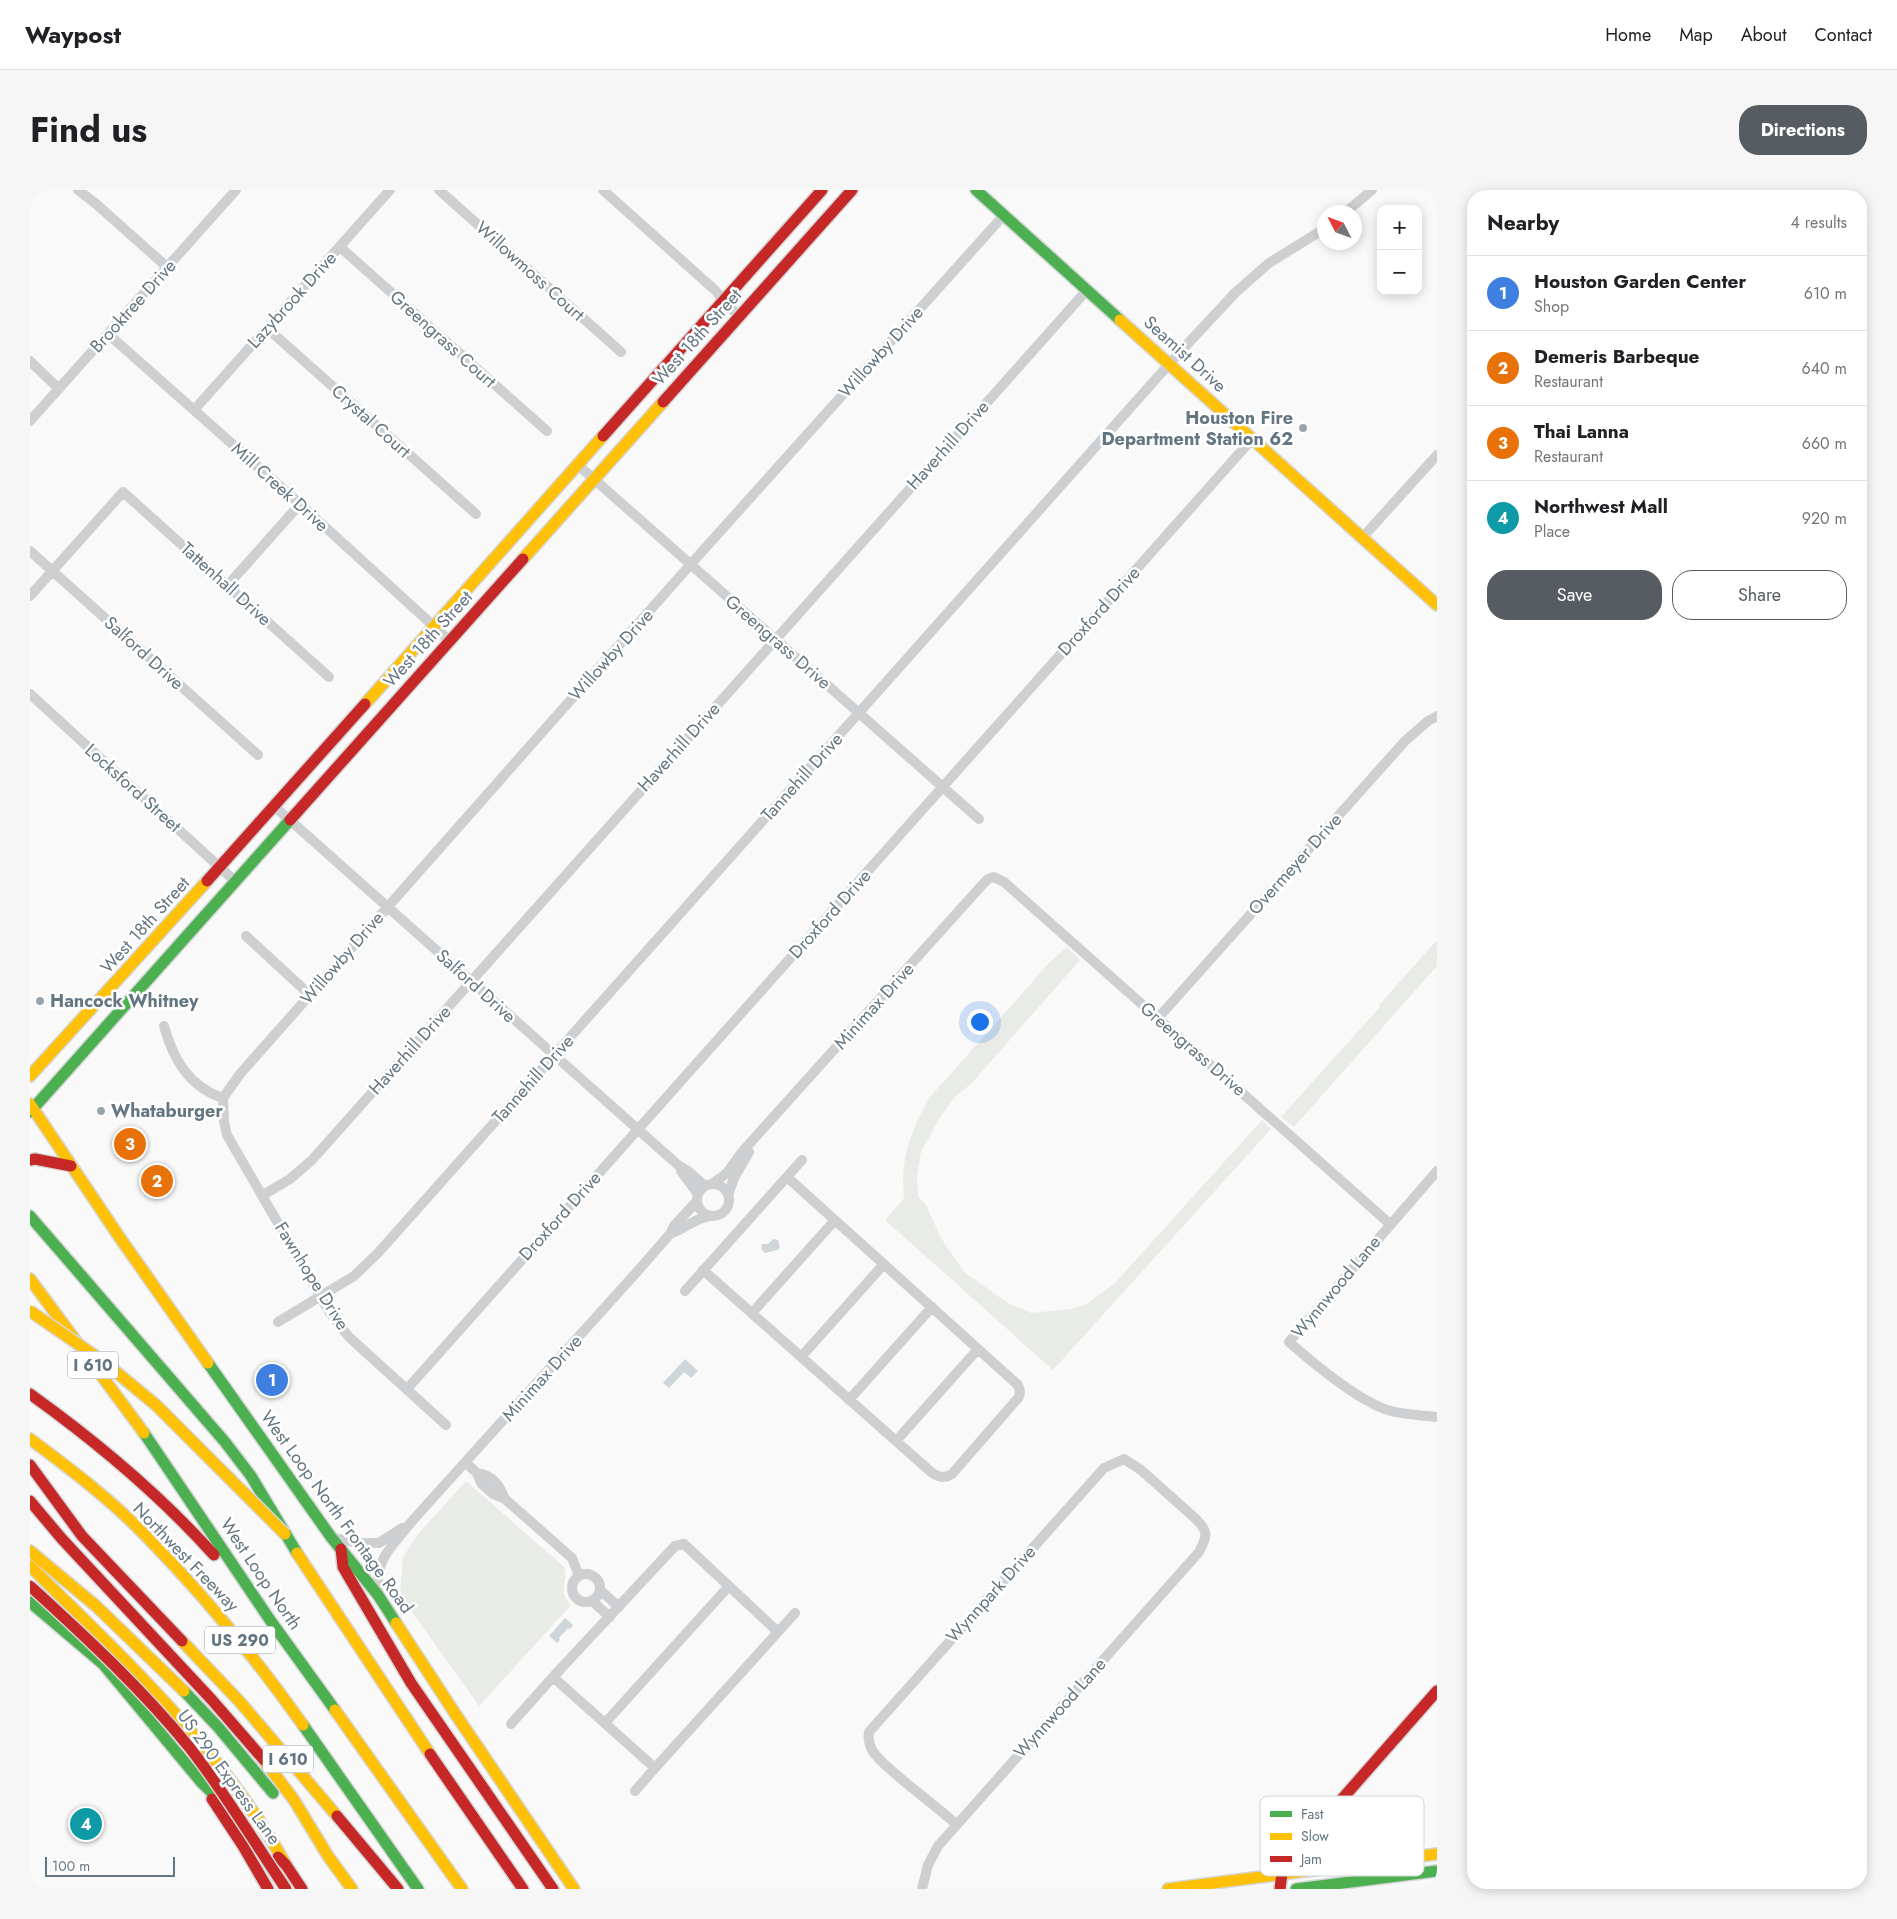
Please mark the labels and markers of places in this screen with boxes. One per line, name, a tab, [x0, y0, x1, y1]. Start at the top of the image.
place label: Houston Fire Department Station 62	[1101, 405, 1293, 452]
marker: Houston Fire Department Station 62	[1297, 422, 1309, 434]
place label: Hancock Whitney	[50, 988, 199, 1014]
marker: Hancock Whitney	[34, 995, 46, 1007]
place label: Whataburger	[111, 1098, 223, 1124]
marker: Whataburger	[95, 1105, 107, 1117]
pin: 3	[114, 1125, 146, 1163]
pin: 2	[141, 1162, 173, 1200]
pin: 1	[256, 1361, 288, 1399]
pin: 4	[70, 1805, 102, 1843]

